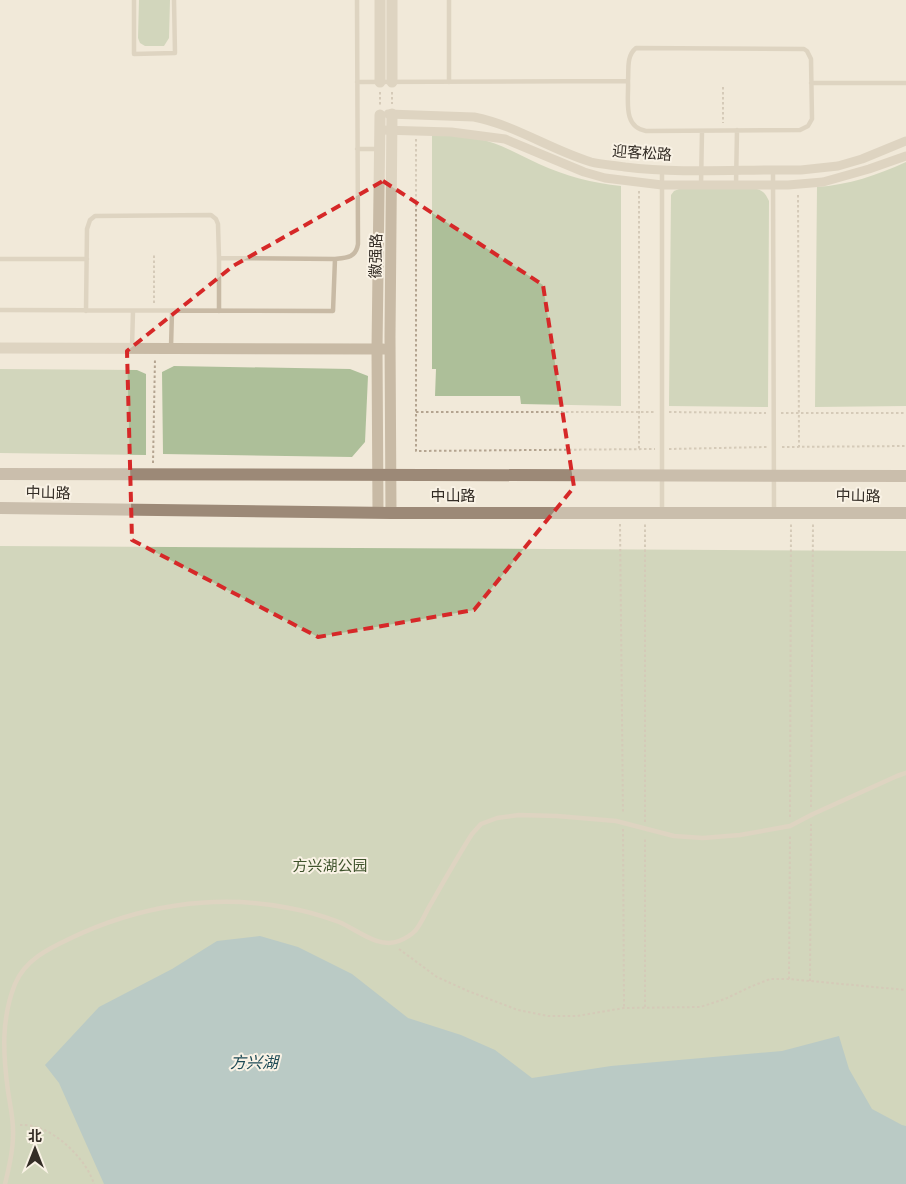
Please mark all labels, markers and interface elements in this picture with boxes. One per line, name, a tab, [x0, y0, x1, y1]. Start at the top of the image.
street label: 迎客松路	[612, 141, 673, 163]
street label: 徽强路	[366, 233, 384, 279]
street label: 中山路	[25, 483, 71, 501]
street label: 中山路	[430, 486, 476, 504]
street label: 中山路	[835, 486, 881, 504]
park label: 方兴湖公园	[292, 856, 368, 874]
water label: 方兴湖	[230, 1052, 281, 1071]
north arrow	[10, 1124, 60, 1174]
text: 北	[28, 1127, 42, 1144]

